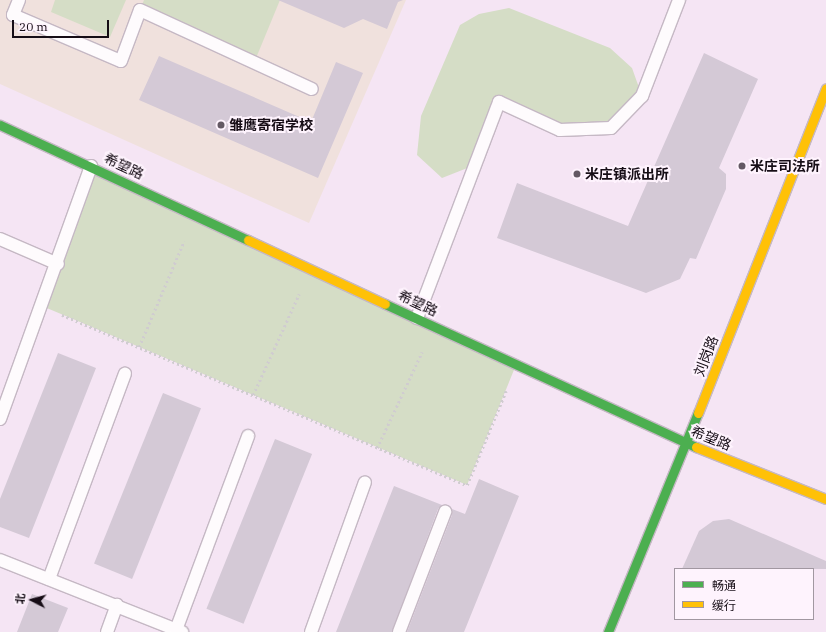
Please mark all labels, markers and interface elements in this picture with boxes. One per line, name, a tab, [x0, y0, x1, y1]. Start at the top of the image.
scale bar	[14, 12, 111, 38]
text: 20 m	[19, 19, 48, 34]
place label: 雏鹰寄宿学校	[229, 117, 313, 133]
marker: 雏鹰寄宿学校	[216, 120, 226, 130]
street label: 希望路	[101, 150, 147, 182]
place label: 米庄司法所	[750, 158, 820, 174]
marker: 米庄司法所	[737, 161, 747, 171]
place label: 米庄镇派出所	[585, 166, 669, 182]
marker: 米庄镇派出所	[572, 169, 582, 179]
street label: 希望路	[395, 287, 441, 319]
street label: 刘岗路	[691, 333, 721, 379]
street label: 希望路	[688, 422, 734, 454]
legend	[674, 568, 814, 620]
text: 畅通	[712, 578, 736, 593]
north arrow	[12, 580, 52, 620]
text: 北	[13, 593, 28, 605]
text: 缓行	[712, 598, 736, 613]

